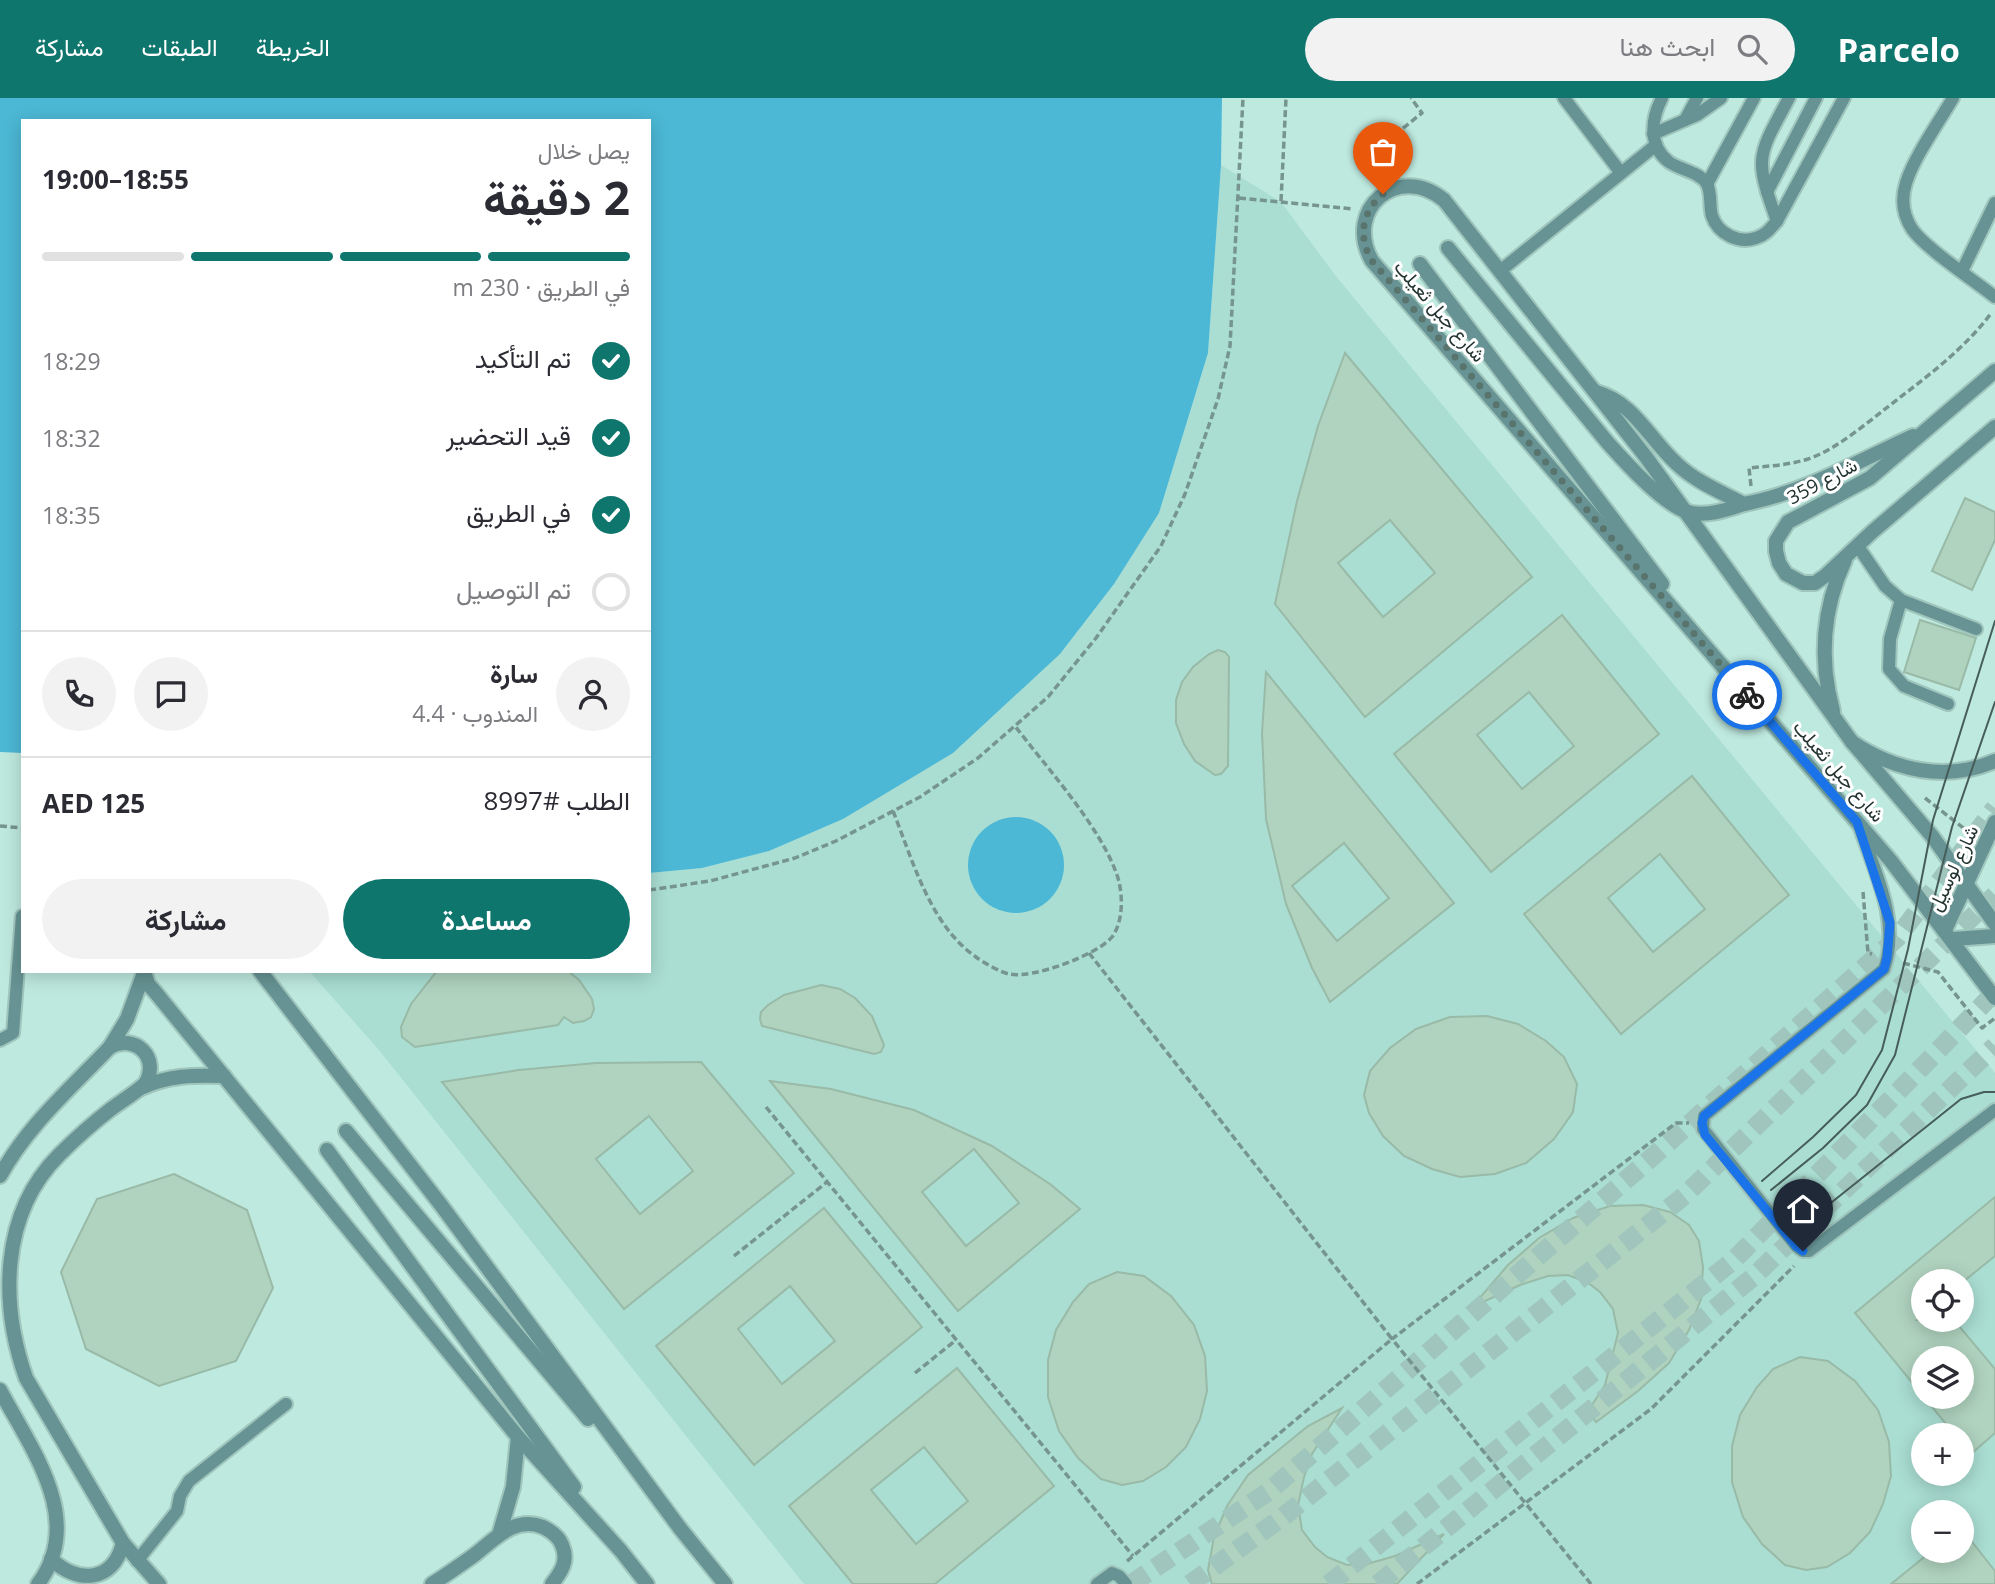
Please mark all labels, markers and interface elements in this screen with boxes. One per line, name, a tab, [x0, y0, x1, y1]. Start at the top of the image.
search box	[1305, 18, 1795, 81]
text: Parcelo	[1837, 27, 1960, 72]
text: ابحث هنا	[1619, 28, 1715, 64]
text: مشاركة	[35, 30, 103, 63]
text: الطبقات	[141, 30, 218, 63]
text: الخريطة	[256, 30, 330, 63]
icon: search	[1733, 30, 1771, 68]
pin	[1353, 122, 1413, 194]
icon: bag	[1364, 133, 1402, 171]
text: يصل خلال	[538, 134, 630, 166]
text: 18:55–19:00	[42, 161, 189, 197]
text: 2 دقيقة	[483, 166, 630, 228]
street label: شارع جبل ثعيلب	[1388, 254, 1492, 368]
text: في الطريق · 230 m	[453, 271, 630, 303]
text: تم التأكيد	[475, 340, 571, 376]
icon: check	[592, 342, 630, 380]
text: 18:29	[42, 345, 101, 377]
text: قيد التحضير	[446, 417, 571, 453]
icon: check	[592, 419, 630, 457]
text: 18:32	[42, 422, 101, 454]
street label: شارع 359	[1782, 452, 1862, 510]
text: في الطريق	[466, 494, 571, 530]
icon: check	[592, 496, 630, 534]
text: 18:35	[42, 499, 101, 531]
text: تم التوصيل	[456, 571, 571, 607]
text: سارة	[490, 655, 538, 691]
button: phone	[42, 657, 116, 731]
button: chat	[134, 657, 208, 731]
button: person	[556, 657, 630, 731]
courier	[1712, 660, 1782, 730]
icon: bike	[1728, 676, 1766, 714]
text: المندوب · 4.4	[412, 697, 538, 729]
street label: شارع جبل ثعيلب	[1787, 714, 1891, 828]
text: الطلب #8997	[483, 782, 630, 818]
text: AED 125	[42, 785, 145, 821]
street label: شارع لوسيل	[1922, 821, 1984, 915]
button: مشاركة	[42, 879, 329, 959]
button: مساعدة	[343, 879, 630, 959]
pin	[1773, 1179, 1833, 1251]
icon: home	[1784, 1190, 1822, 1228]
map controls	[1911, 1269, 1974, 1563]
button: locate	[1911, 1269, 1974, 1332]
button: layers	[1911, 1346, 1974, 1409]
button: +	[1911, 1423, 1974, 1486]
button: −	[1911, 1500, 1974, 1563]

